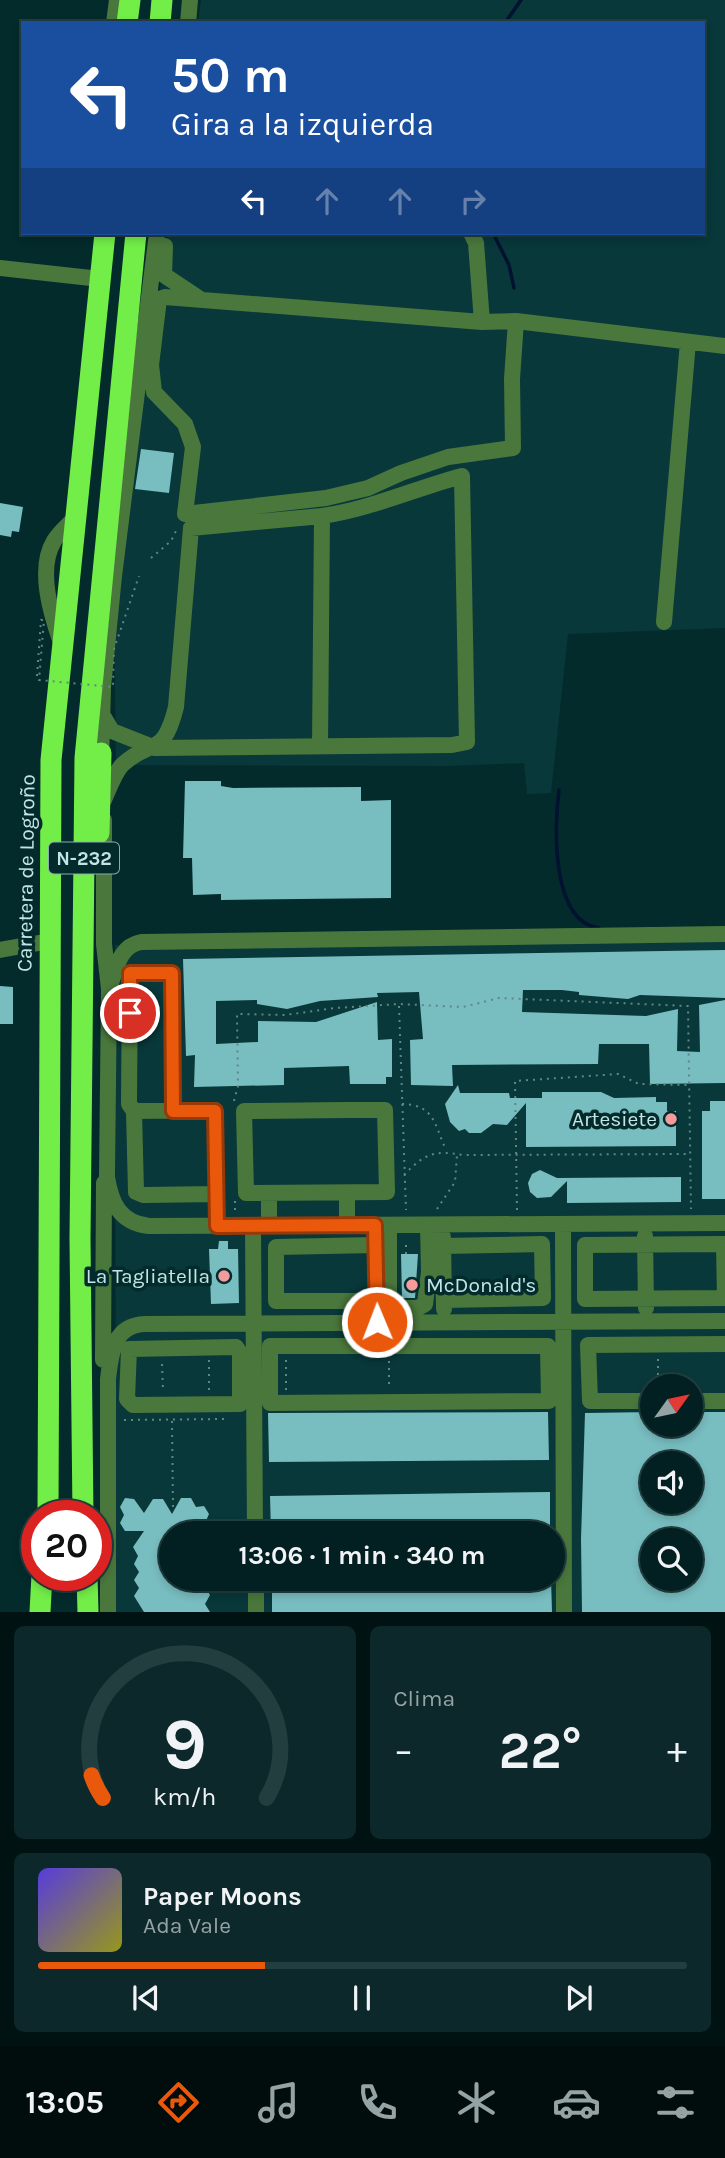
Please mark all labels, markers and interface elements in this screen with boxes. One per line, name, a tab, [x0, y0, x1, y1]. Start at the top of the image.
text: 50 m	[171, 47, 289, 104]
icon: left	[56, 49, 147, 140]
text: Gira a la izquierda	[171, 106, 434, 143]
icon: left	[235, 182, 273, 220]
icon: ahead	[308, 182, 346, 220]
icon: ahead	[381, 182, 419, 220]
icon: right	[454, 182, 492, 220]
street label: Carretera de Logroño	[12, 774, 40, 972]
road number: N-232	[49, 842, 119, 874]
pin	[100, 983, 160, 1043]
icon: arrive	[111, 994, 149, 1032]
place label: Artesiete	[572, 1107, 657, 1131]
marker: Artesiete	[663, 1111, 679, 1127]
place label: La Tagliatella	[86, 1264, 210, 1288]
marker: La Tagliatella	[216, 1268, 232, 1284]
place label: McDonald's	[426, 1273, 536, 1297]
marker: McDonald's	[404, 1277, 420, 1293]
position arrow	[340, 1285, 414, 1359]
north arrow	[640, 1374, 704, 1437]
map controls	[640, 1374, 703, 1591]
button: sound	[640, 1451, 703, 1514]
speed limit sign: 20	[21, 1500, 112, 1591]
button: search	[640, 1528, 703, 1591]
text: 13:06 · 1 min · 340 m	[239, 1540, 485, 1571]
text: Clima	[394, 1685, 455, 1712]
text: 9	[163, 1702, 207, 1787]
text: 22°	[499, 1720, 582, 1781]
text: −	[394, 1728, 413, 1773]
text: +	[667, 1728, 687, 1773]
text: km/h	[153, 1782, 216, 1811]
text: Paper Moons	[143, 1881, 302, 1912]
text: Ada Vale	[143, 1912, 231, 1939]
icon: previous	[127, 1979, 165, 2017]
icon: pause	[343, 1979, 381, 2017]
icon: next	[560, 1979, 598, 2017]
icon: directions	[154, 2078, 203, 2127]
icon: music	[254, 2078, 303, 2127]
icon: phone	[353, 2078, 402, 2127]
icon: climate	[452, 2078, 501, 2127]
icon: car	[552, 2078, 601, 2127]
icon: filters	[651, 2078, 700, 2127]
text: 13:05	[25, 2084, 104, 2121]

